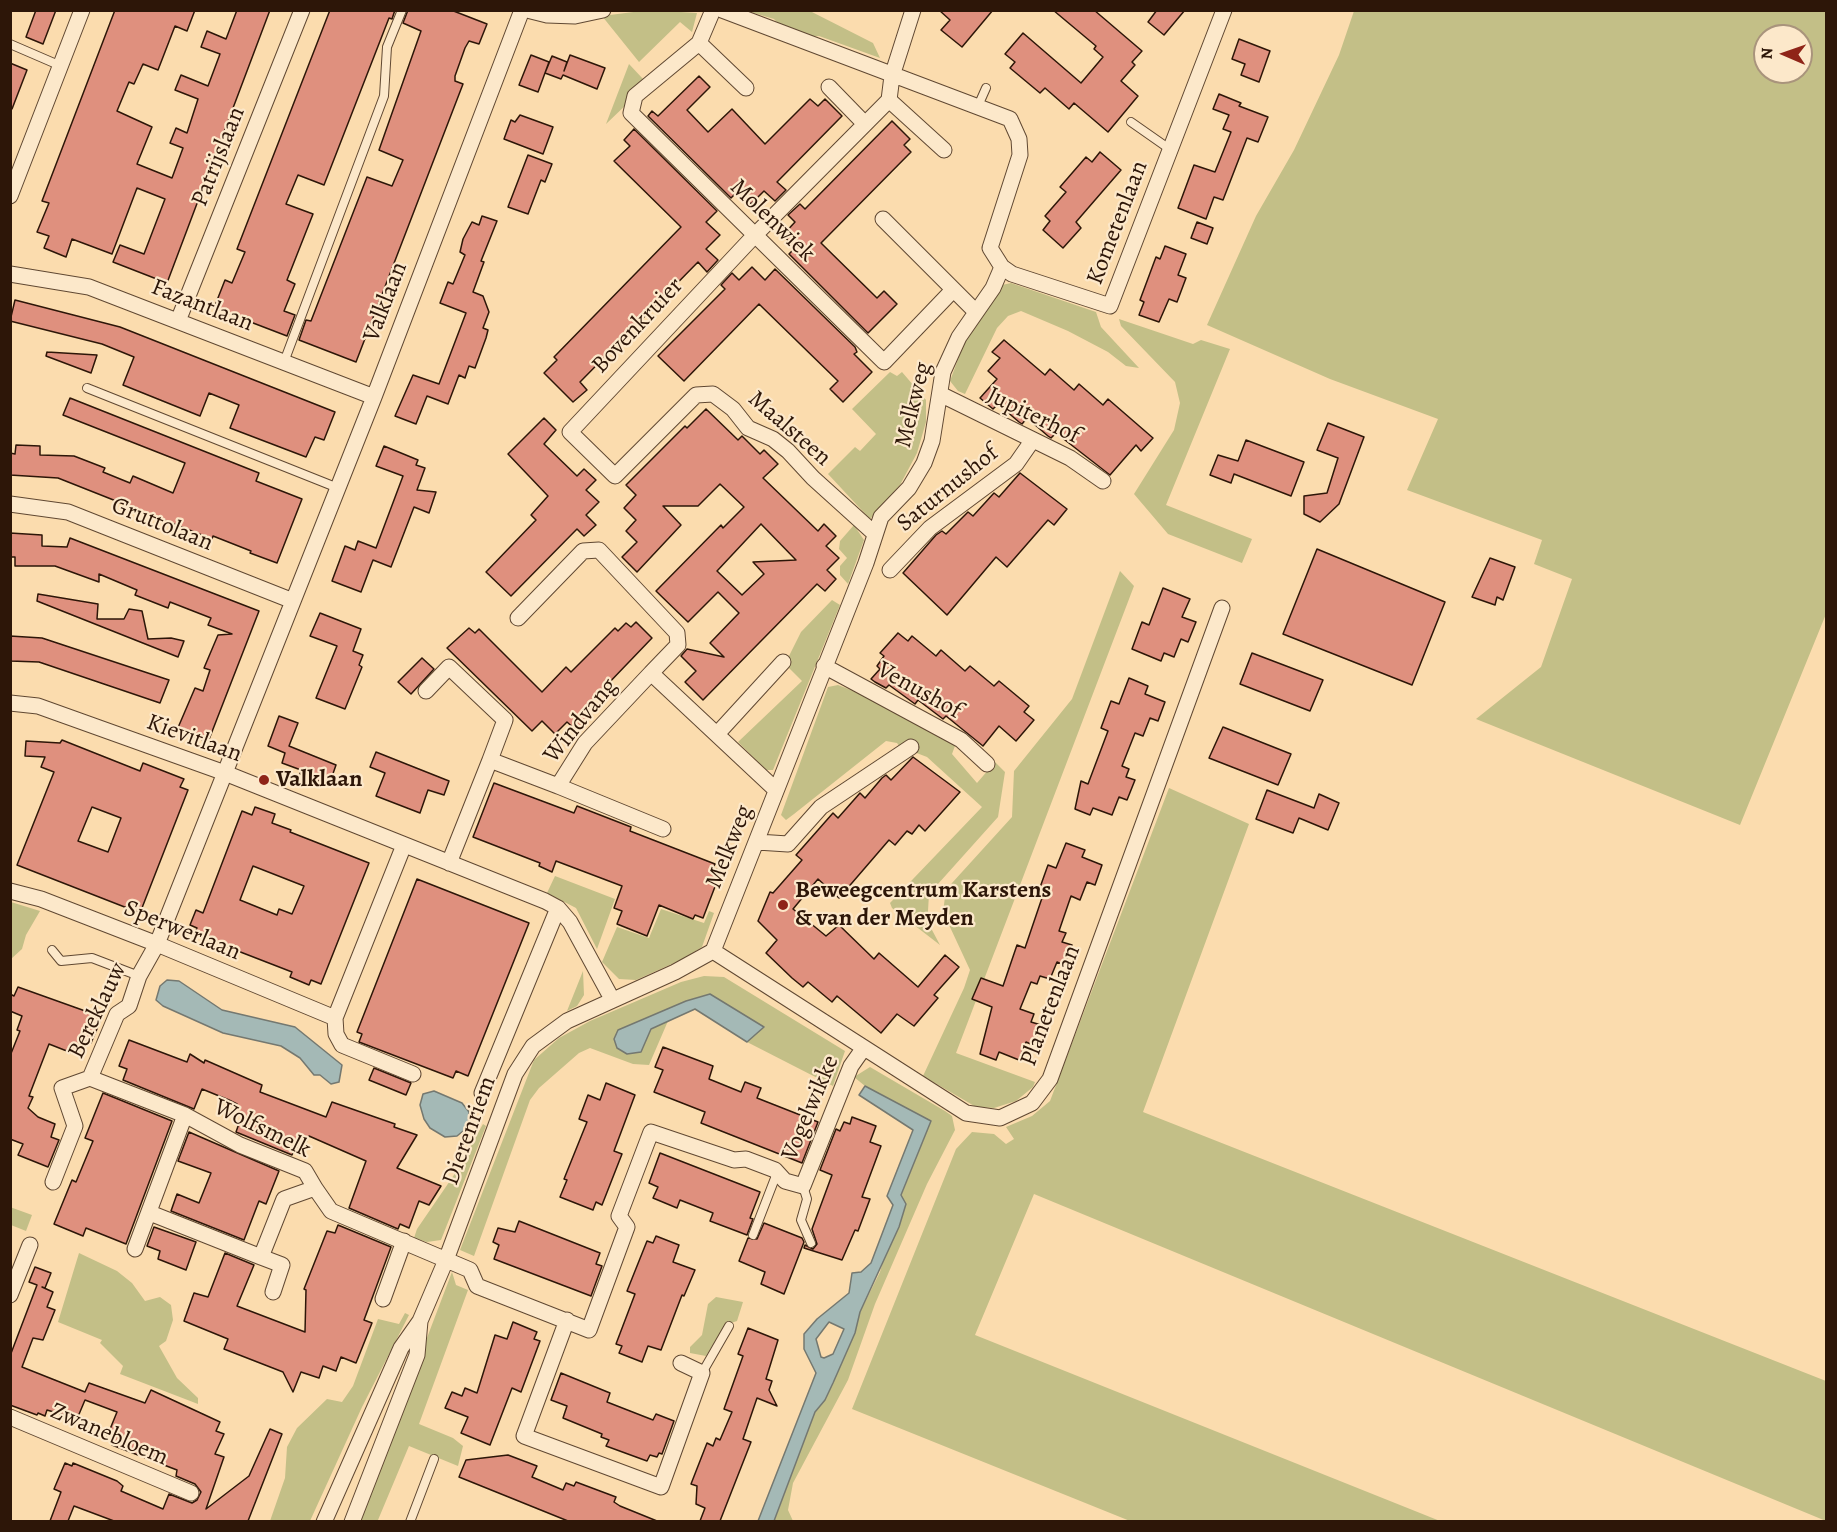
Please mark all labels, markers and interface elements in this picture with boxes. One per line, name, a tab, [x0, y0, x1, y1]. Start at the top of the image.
north arrow	[1753, 24, 1813, 84]
text: N	[1756, 47, 1778, 60]
street label: Patrijslaan	[186, 103, 252, 211]
street label: Kometenlaan	[1081, 157, 1155, 289]
street label: Molenwiek	[723, 173, 821, 269]
street label: Valklaan	[358, 258, 414, 346]
street label: Bovenkruier	[586, 272, 690, 380]
street label: Fazantlaan	[147, 273, 257, 339]
street label: Melkweg	[889, 359, 939, 451]
street label: Jupiterhof	[982, 381, 1084, 451]
street label: Maalsteen	[742, 385, 836, 473]
street label: Saturnushof	[892, 439, 1004, 539]
street label: Gruttolaan	[107, 492, 217, 558]
street label: Venushof	[872, 656, 966, 726]
street label: Windvang	[538, 673, 624, 769]
street label: Kievitlaan	[142, 708, 246, 770]
place label: Valklaan	[276, 766, 363, 794]
marker: Valklaan	[257, 773, 271, 787]
street label: Melkweg	[700, 801, 760, 893]
place label: Beweegcentrum Karstens & van der Meyden	[795, 877, 1051, 933]
street label: Sperwerlaan	[119, 895, 245, 967]
marker: Beweegcentrum Karstens & van der Meyden	[776, 898, 790, 912]
street label: Planetenlaan	[1015, 941, 1087, 1071]
street label: Bereklauw	[62, 958, 134, 1064]
street label: Vogelwikke	[776, 1051, 846, 1165]
street label: Dierenriem	[437, 1073, 503, 1189]
street label: Wolfsmelk	[209, 1093, 315, 1165]
street label: Zwanebloem	[46, 1397, 172, 1473]

